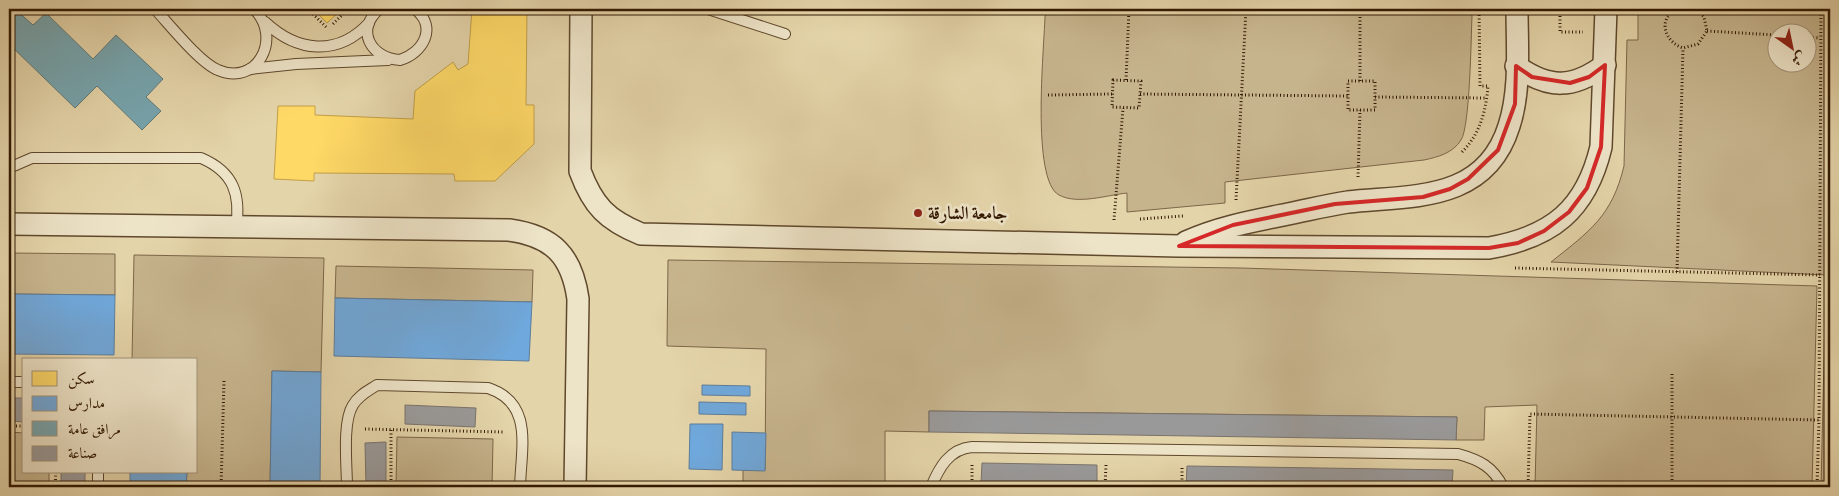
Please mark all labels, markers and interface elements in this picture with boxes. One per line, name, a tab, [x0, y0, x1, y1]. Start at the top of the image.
north arrow	[1766, 22, 1816, 72]
text: ش	[1788, 47, 1810, 70]
place label: جامعة الشارقة	[928, 201, 1007, 225]
marker: جامعة الشارقة	[912, 207, 924, 219]
legend	[22, 358, 198, 474]
text: سكن	[68, 369, 95, 389]
text: مدارس	[68, 393, 105, 413]
text: مرافق عامة	[68, 419, 121, 440]
text: صناعة	[68, 443, 97, 463]

